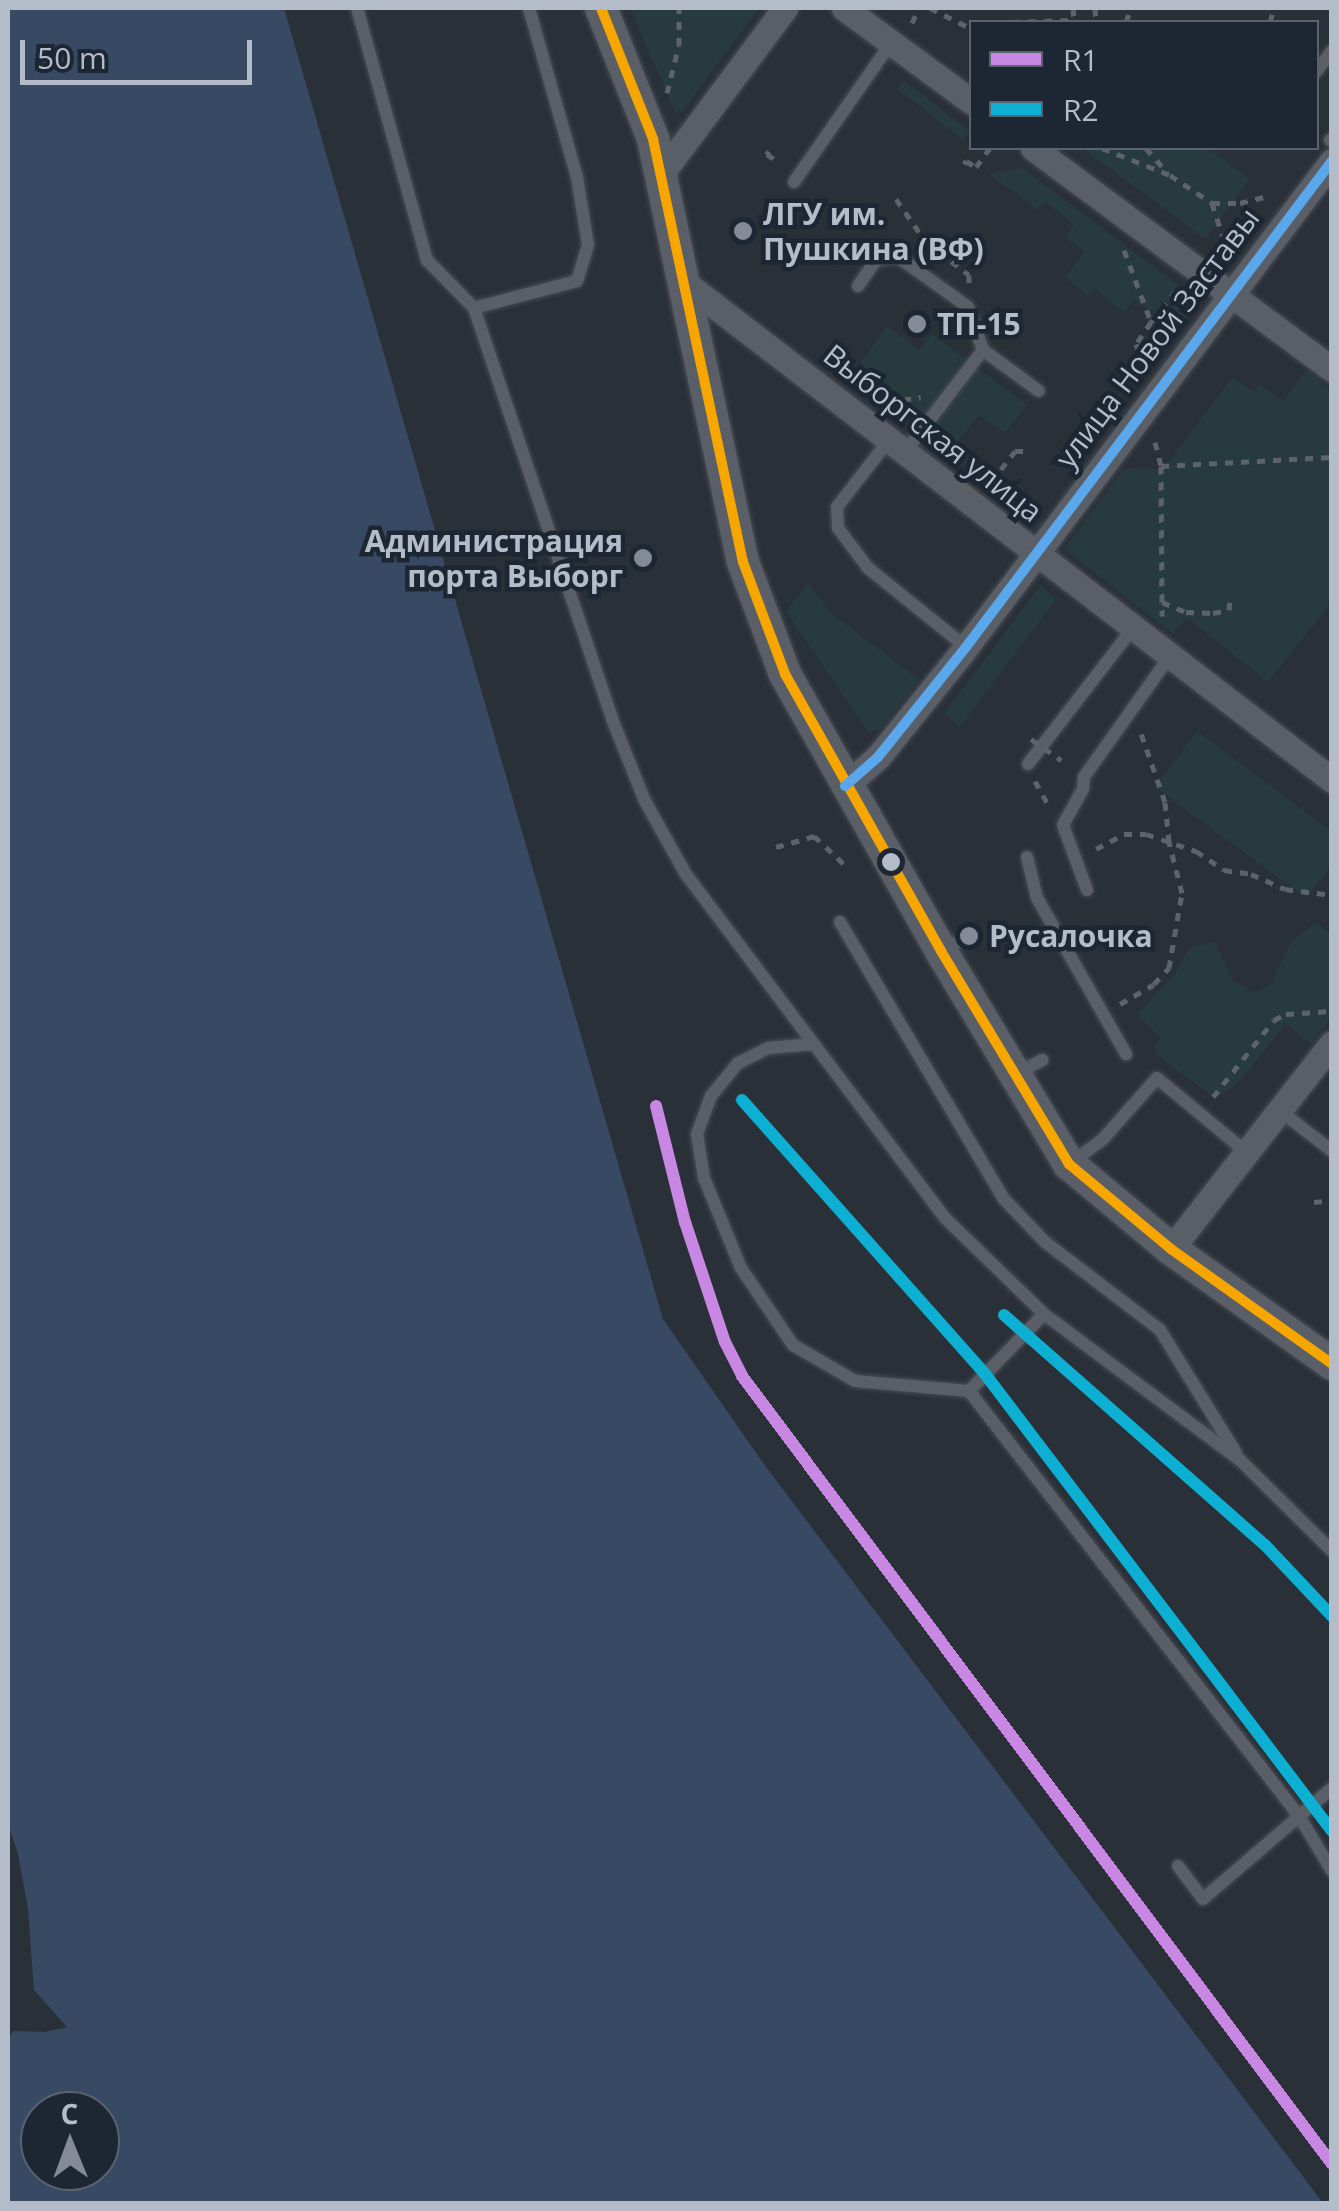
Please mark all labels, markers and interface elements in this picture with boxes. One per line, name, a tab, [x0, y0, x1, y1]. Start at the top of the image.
scale bar	[25, 20, 258, 82]
legend	[969, 20, 1319, 150]
text: 50 m	[37, 37, 107, 78]
text: R1	[1063, 39, 1099, 80]
text: R2	[1063, 89, 1099, 130]
place label: ЛГУ им. Пушкина (ВФ)	[763, 196, 984, 266]
street label: улица Новой Заставы	[1047, 201, 1267, 475]
marker: ЛГУ им. Пушкина (ВФ)	[732, 220, 754, 242]
place label: ТП-15	[937, 306, 1021, 342]
marker: ТП-15	[906, 313, 928, 335]
street label: Выборгская улица	[817, 337, 1049, 529]
place label: Администрация порта Выборг	[365, 523, 623, 594]
marker: Администрация порта Выборг	[632, 547, 654, 569]
unlabelled marker	[881, 852, 901, 872]
place label: Русалочка	[989, 918, 1153, 954]
marker: Русалочка	[958, 925, 980, 947]
north arrow	[20, 2091, 120, 2191]
text: С	[60, 2094, 79, 2132]

